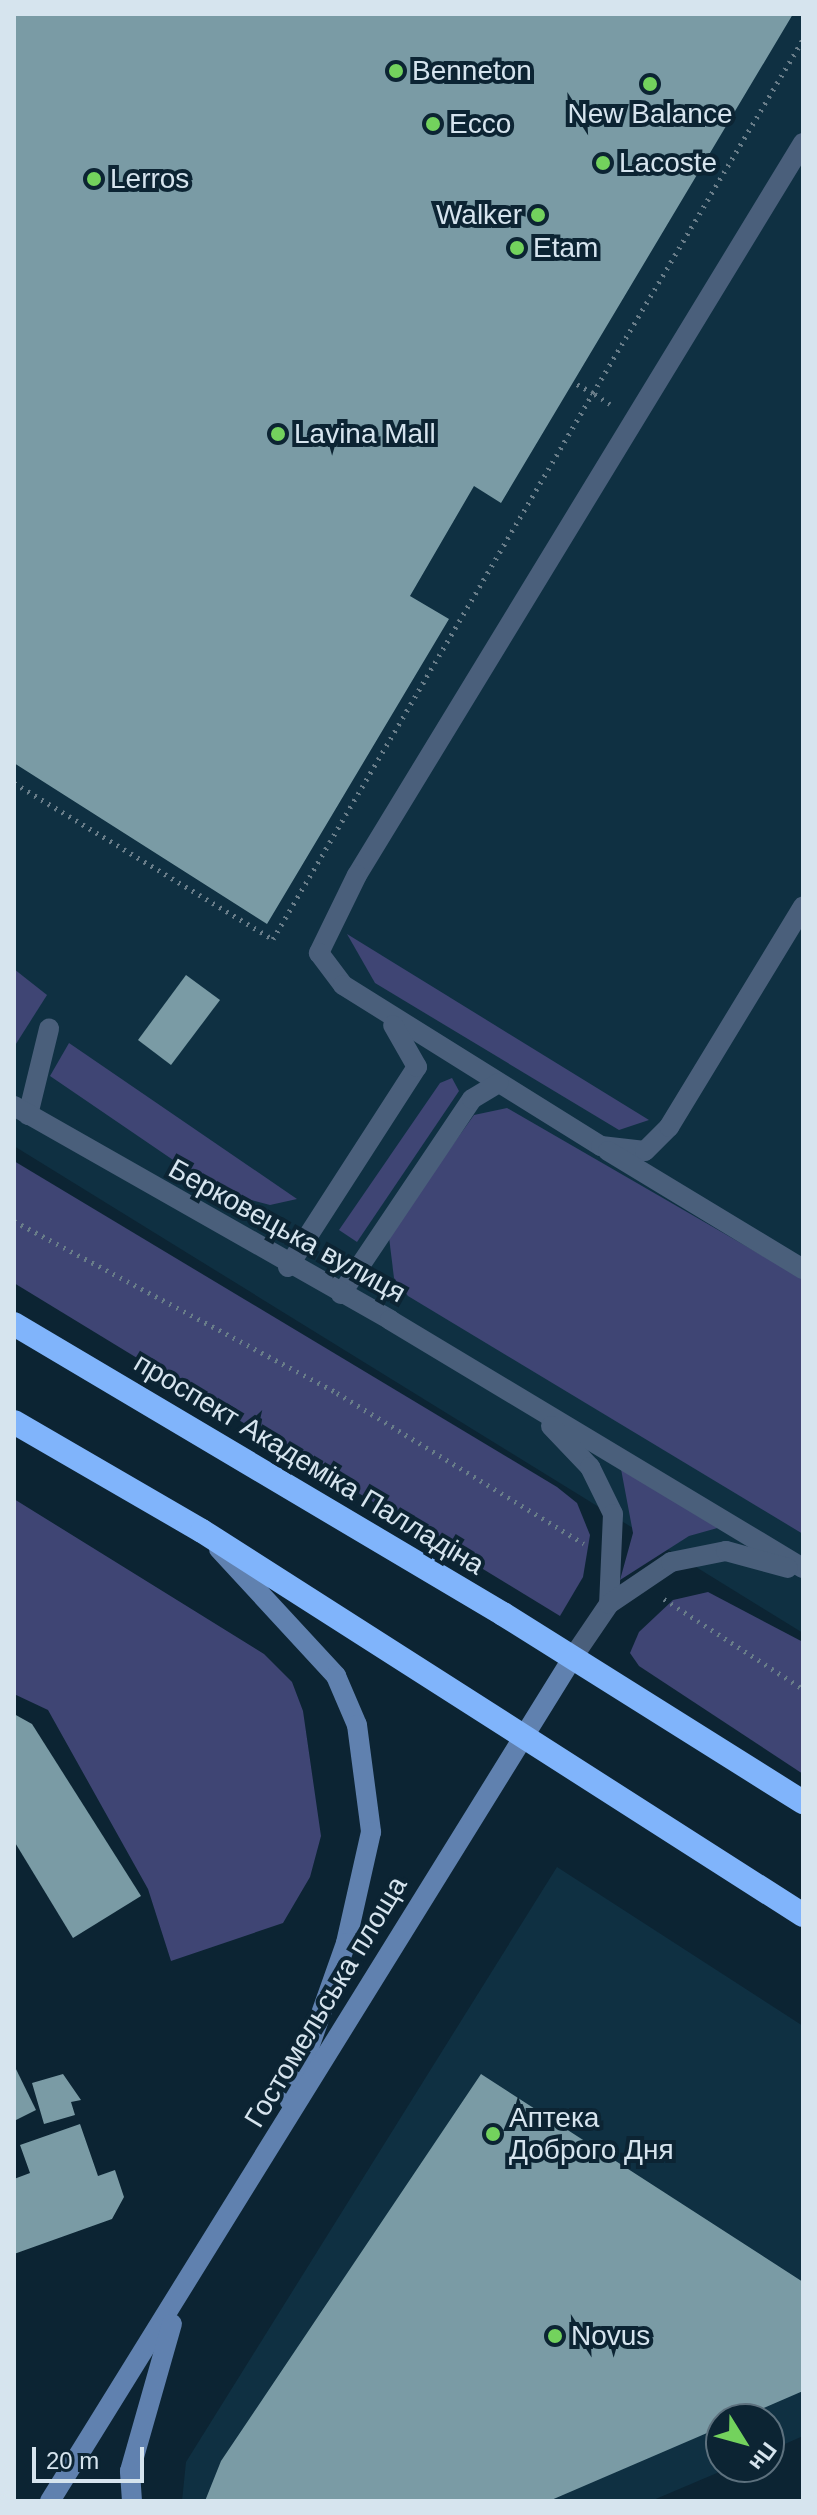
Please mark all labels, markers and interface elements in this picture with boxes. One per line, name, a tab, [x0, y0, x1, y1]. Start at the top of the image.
place label: Benneton	[412, 54, 532, 88]
marker: Benneton	[387, 62, 405, 80]
marker: New Balance	[641, 75, 659, 93]
place label: New Balance	[568, 97, 732, 131]
place label: Ecco	[449, 107, 511, 141]
marker: Ecco	[424, 115, 442, 133]
place label: Lacoste	[619, 146, 717, 180]
marker: Lacoste	[594, 154, 612, 172]
place label: Lerros	[110, 162, 189, 196]
marker: Lerros	[85, 170, 103, 188]
place label: Walker	[436, 198, 522, 232]
marker: Walker	[529, 206, 547, 224]
place label: Etam	[533, 231, 598, 265]
marker: Etam	[508, 239, 526, 257]
place label: Lavina Mall	[294, 417, 436, 451]
marker: Lavina Mall	[269, 425, 287, 443]
street label: Берковецька вулиця	[163, 1152, 411, 1310]
street label: проспект Академіка Палладіна	[128, 1346, 490, 1582]
street label: Гостомельська площа	[238, 1871, 414, 2133]
place label: Аптека Доброго Дня	[509, 2101, 674, 2167]
marker: Аптека Доброго Дня	[484, 2125, 502, 2143]
place label: Novus	[571, 2319, 650, 2353]
marker: Novus	[546, 2327, 564, 2345]
north arrow	[705, 2403, 785, 2483]
scale bar	[36, 2431, 148, 2481]
text: Пн	[744, 2437, 782, 2476]
text: 20 m	[46, 2447, 99, 2474]

